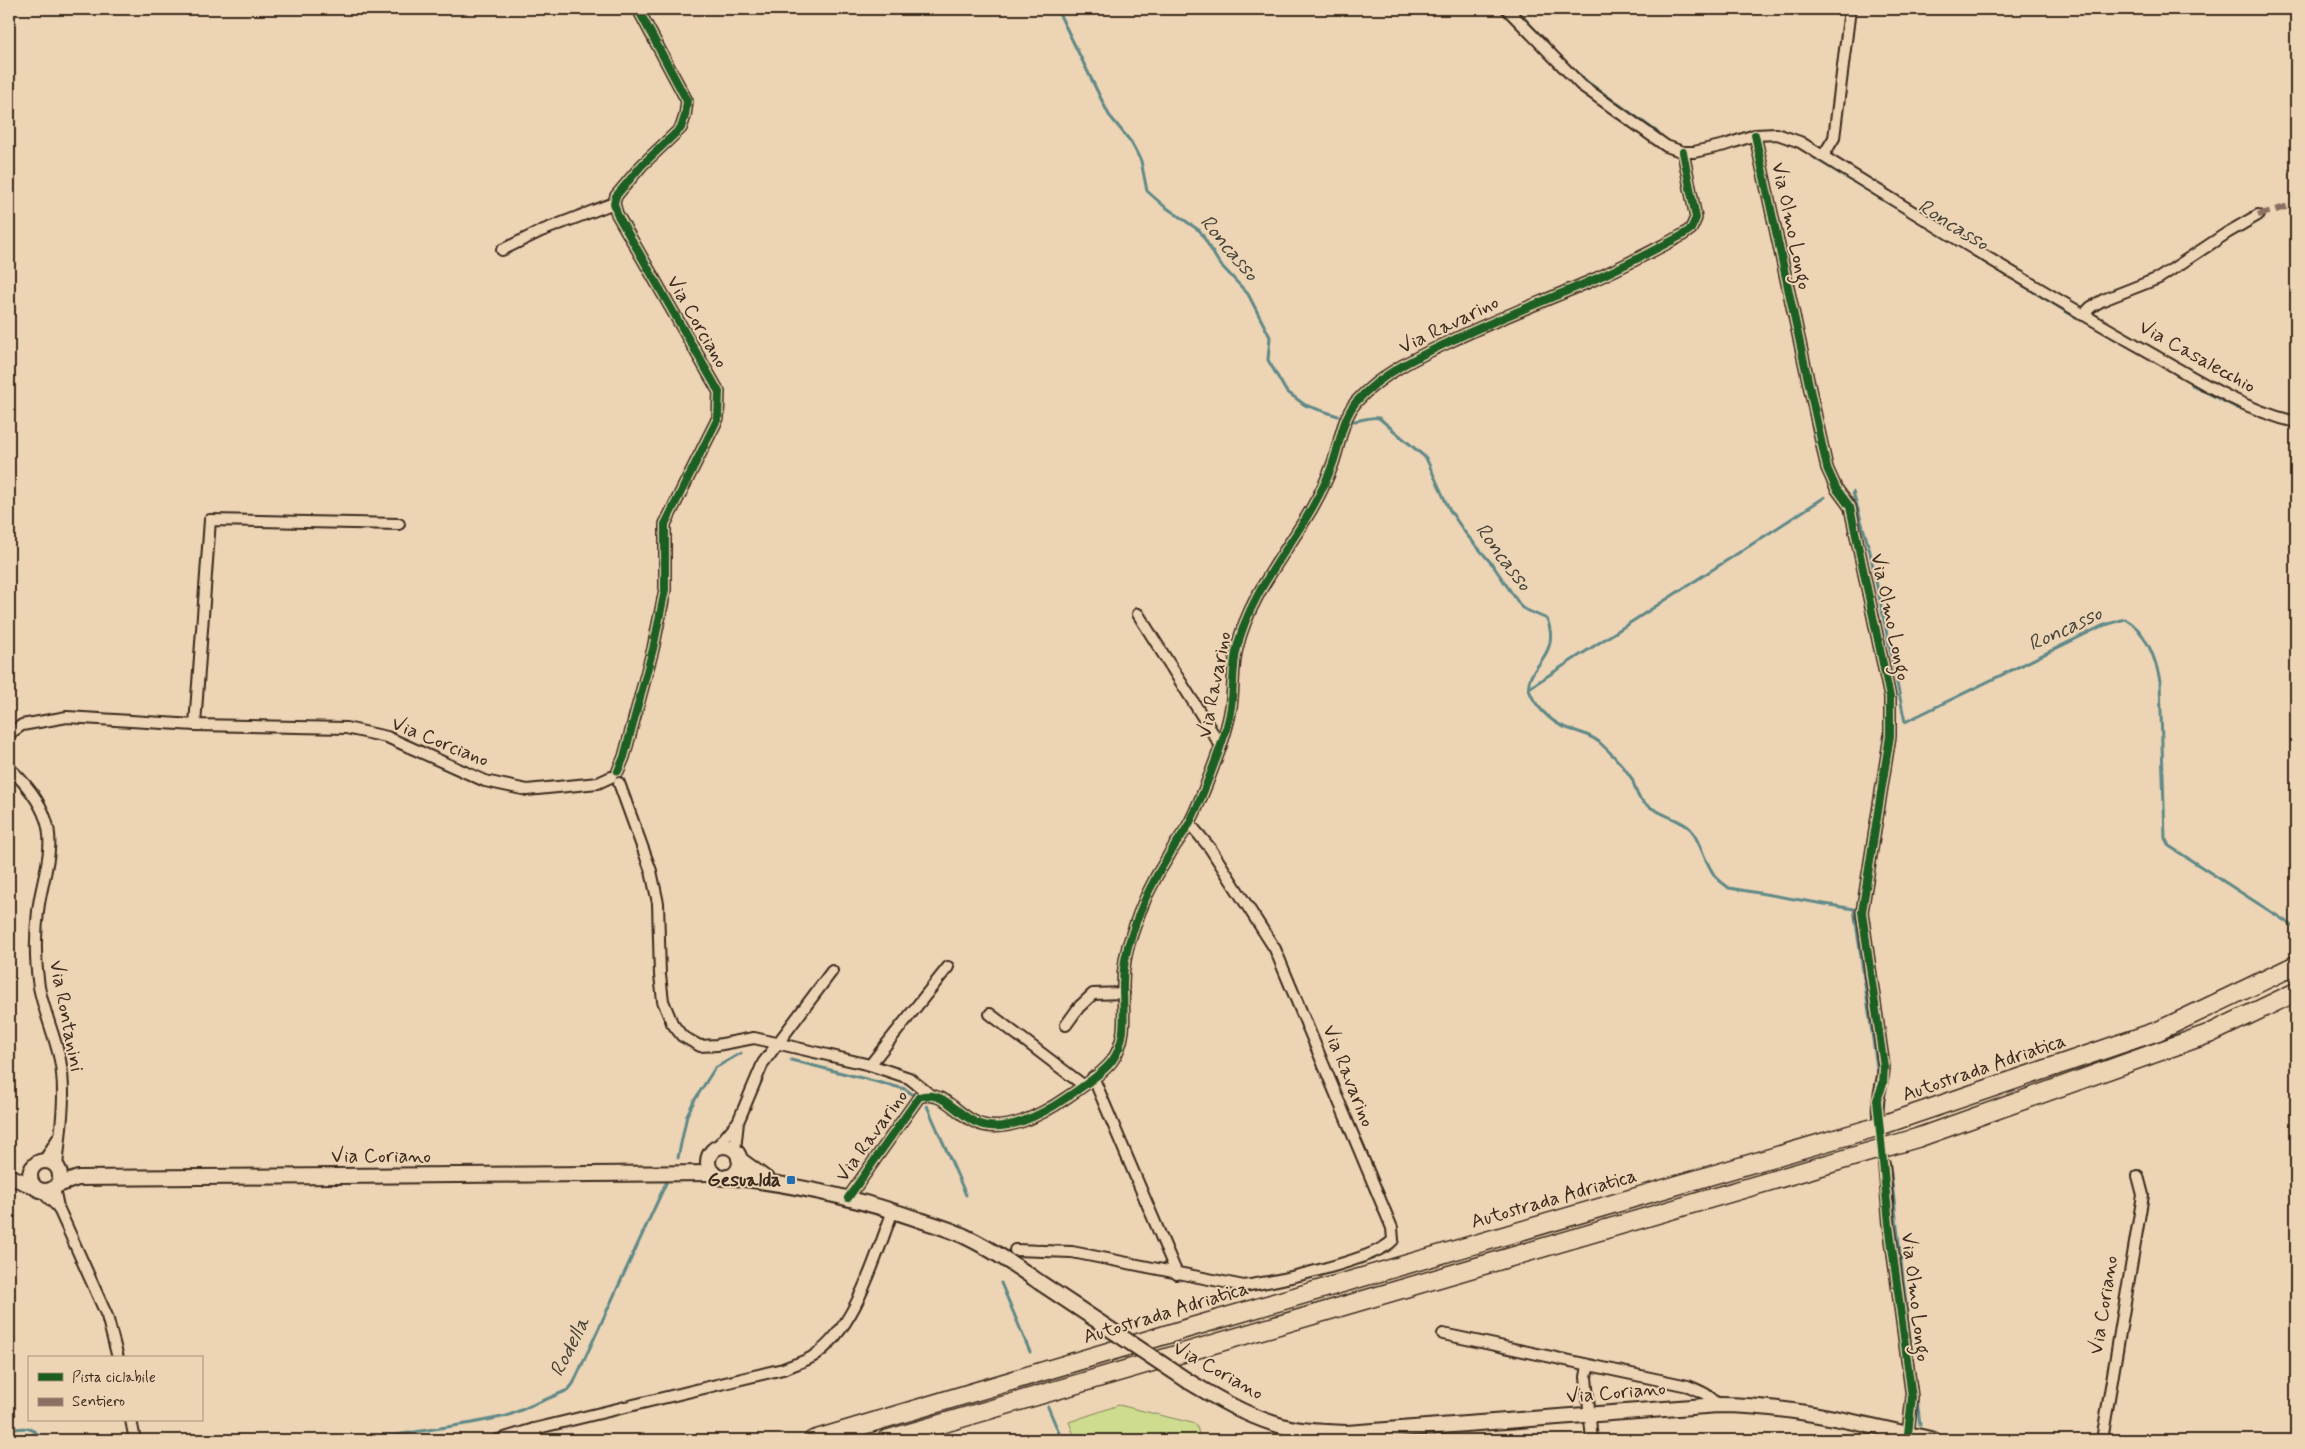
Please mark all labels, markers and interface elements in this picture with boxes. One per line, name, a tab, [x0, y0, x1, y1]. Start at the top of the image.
street label: Via Olmo Longo	[1762, 160, 1818, 293]
water label: Roncasso	[1912, 192, 1994, 258]
water label: Roncasso	[1193, 209, 1265, 288]
street label: Via Corciano	[660, 271, 734, 373]
street label: Via Ravarino	[1394, 289, 1504, 361]
street label: Via Casalecchio	[2134, 314, 2260, 400]
water label: Roncasso	[1468, 517, 1538, 597]
street label: Via Olmo Longo	[1861, 551, 1917, 684]
water label: Roncasso	[2024, 599, 2107, 658]
street label: Via Ravarino	[1191, 629, 1239, 741]
street label: Via Corciano	[387, 710, 493, 774]
street label: Via Rontanini	[42, 958, 90, 1074]
street label: Via Ravarino	[1315, 1021, 1381, 1131]
street label: Autostrada Adriatica	[1899, 1027, 2069, 1109]
street label: Via Ravarino	[829, 1084, 915, 1188]
street label: Via Coriano	[331, 1143, 431, 1170]
street label: Autostrada Adriatica	[1468, 1162, 1640, 1236]
place label: Gesualda	[707, 1167, 781, 1194]
marker: Gesualda	[785, 1174, 797, 1186]
street label: Via Olmo Longo	[1892, 1231, 1936, 1363]
street label: Via Coriano	[2083, 1254, 2125, 1356]
street label: Autostrada Adriatica	[1080, 1275, 1252, 1351]
water label: Rodella	[543, 1311, 597, 1382]
street label: Via Coriano	[1168, 1335, 1268, 1407]
legend	[28, 1356, 202, 1422]
text: Pista ciclabile	[72, 1368, 156, 1388]
street label: Via Coriano	[1565, 1375, 1667, 1411]
text: Sentiero	[72, 1392, 125, 1412]

